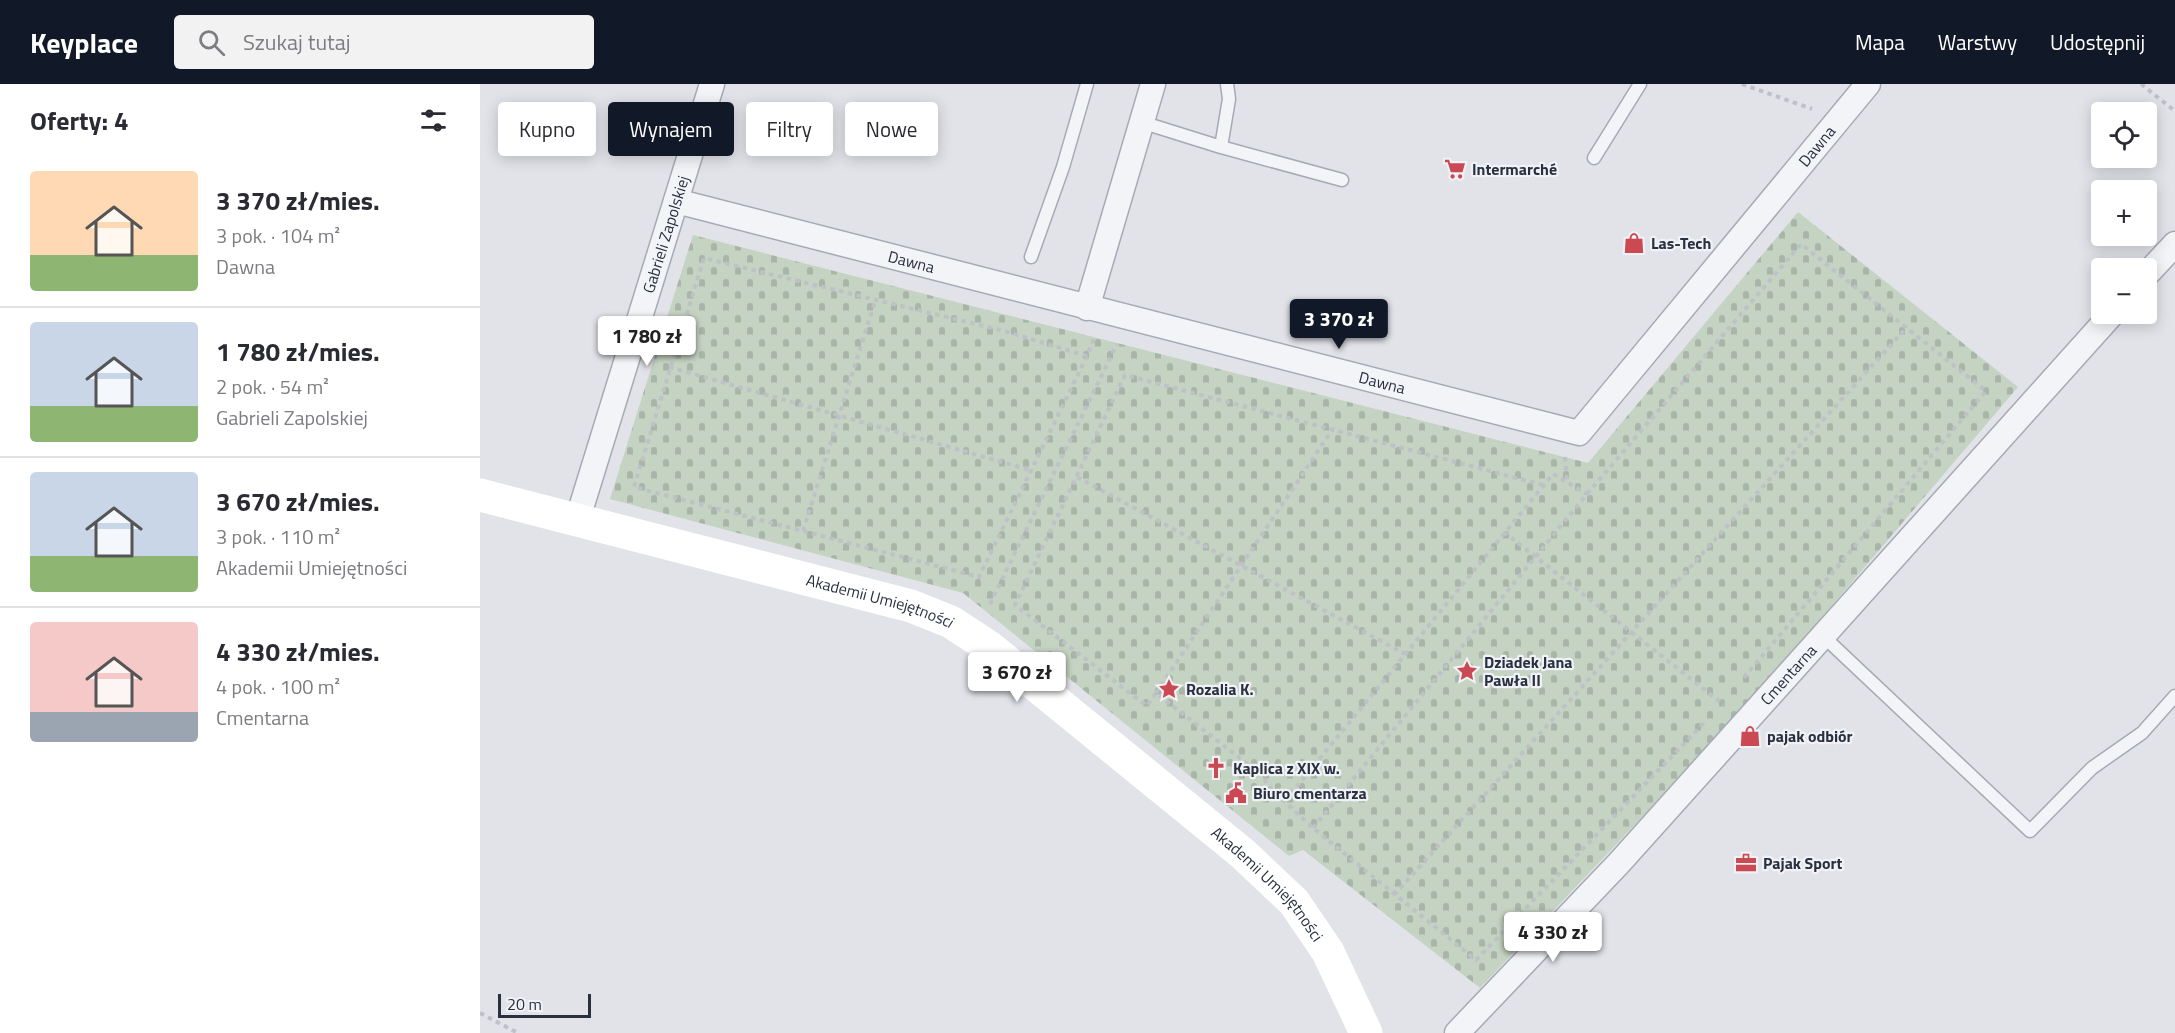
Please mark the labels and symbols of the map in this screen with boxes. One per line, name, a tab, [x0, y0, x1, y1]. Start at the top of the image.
street label: Dawna	[1792, 120, 1841, 172]
supermarket icon: Intermarché	[1443, 157, 1467, 181]
place label: Intermarché	[1472, 157, 1557, 181]
street label: Gabrieli Zapolskiej	[636, 173, 695, 296]
shop icon: Las-Tech	[1622, 231, 1646, 255]
place label: Las-Tech	[1651, 231, 1711, 255]
street label: Dawna	[886, 244, 937, 279]
pin: 3 370 zł	[1277, 299, 1401, 350]
pin: 1 780 zł	[585, 316, 709, 367]
street label: Dawna	[1356, 365, 1408, 400]
street label: Akademii Umiejętności	[804, 568, 960, 633]
street label: Cmentarna	[1754, 639, 1822, 710]
place label: Dziadek Jana Pawła II	[1484, 650, 1573, 692]
pin: 3 670 zł	[955, 652, 1079, 703]
place icon: Dziadek Jana Pawła II	[1455, 659, 1479, 683]
place icon: Rozalia K.	[1157, 677, 1181, 701]
place label: Rozalia K.	[1186, 677, 1253, 701]
shop icon: pajak odbiór	[1738, 724, 1762, 748]
place label: pajak odbiór	[1767, 724, 1853, 748]
church icon: Kaplica z XIX w.	[1204, 756, 1228, 780]
place label: Kaplica z XIX w.	[1233, 756, 1340, 780]
public building icon: Biuro cmentarza	[1224, 781, 1248, 805]
place label: Biuro cmentarza	[1253, 781, 1367, 805]
street label: Akademii Umiejętności	[1206, 821, 1329, 946]
office icon: Pajak Sport	[1734, 851, 1758, 875]
place label: Pajak Sport	[1763, 851, 1842, 875]
pin: 4 330 zł	[1491, 912, 1615, 963]
scale bar	[498, 991, 591, 1018]

